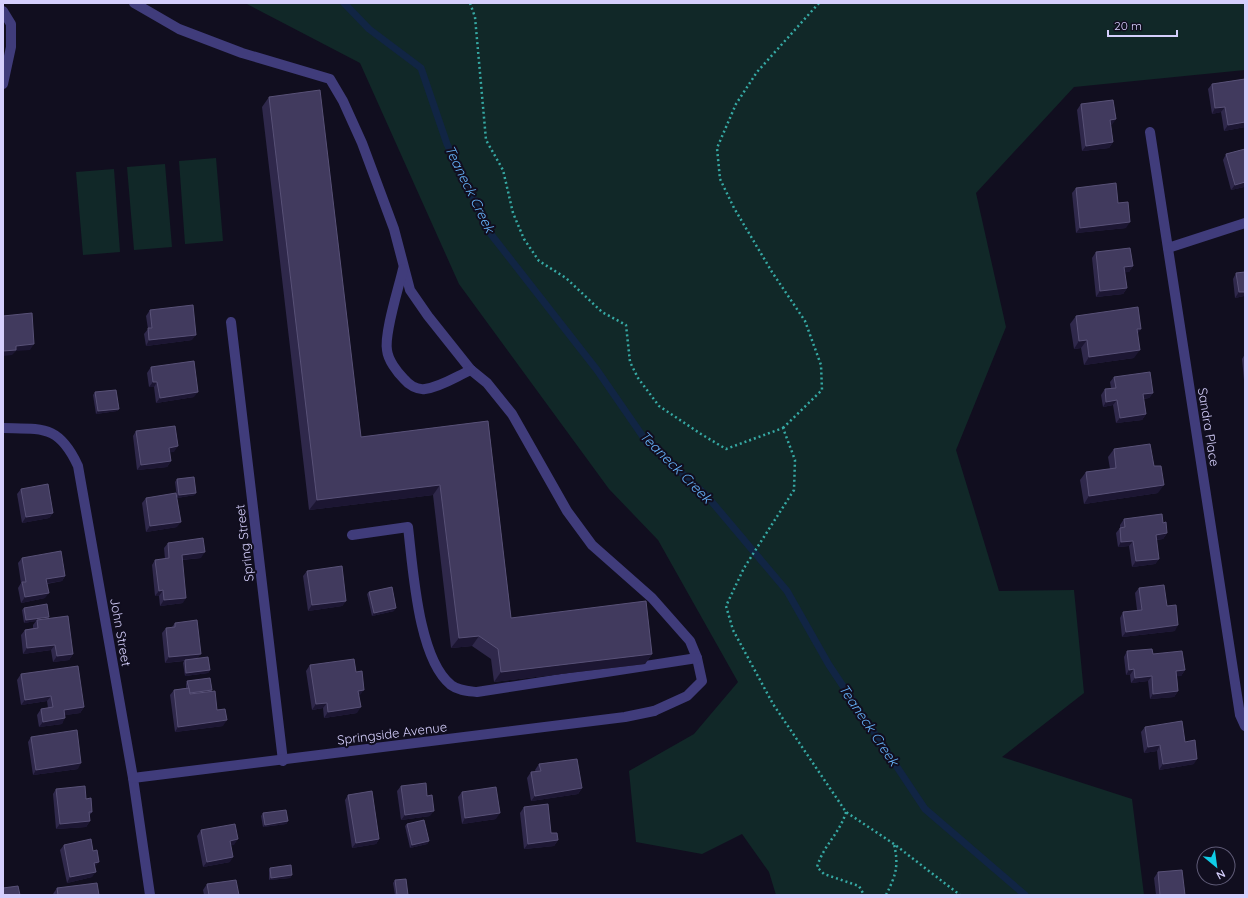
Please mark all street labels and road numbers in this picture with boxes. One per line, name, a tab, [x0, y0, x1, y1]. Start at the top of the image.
street label: Sandra Place	[1195, 386, 1223, 468]
street label: Spring Street	[231, 503, 257, 583]
street label: John Street	[107, 597, 135, 667]
street label: Springside Avenue	[336, 718, 448, 748]

